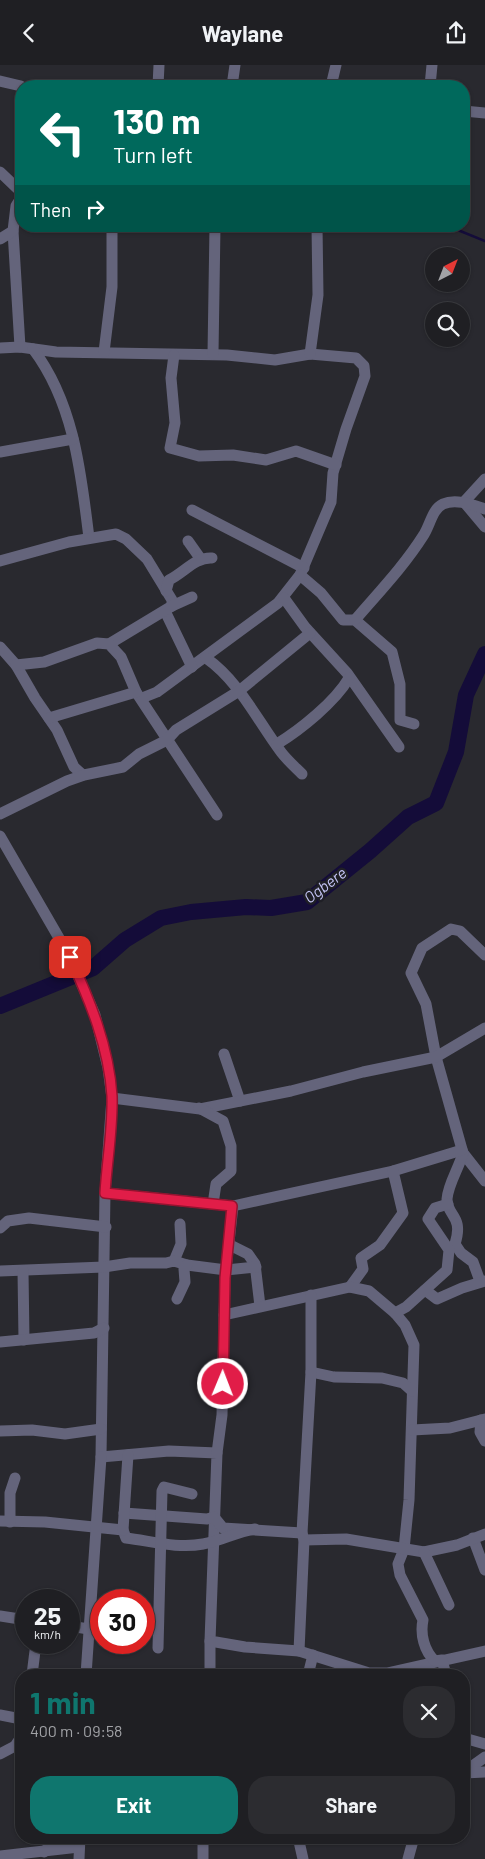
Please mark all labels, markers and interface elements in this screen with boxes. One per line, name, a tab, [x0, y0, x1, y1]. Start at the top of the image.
icon: back	[15, 19, 43, 47]
icon: share	[442, 19, 470, 47]
text: Waylane	[202, 20, 283, 46]
text: 130 m	[113, 99, 200, 141]
icon: left	[30, 100, 95, 165]
text: Turn left	[113, 141, 193, 167]
icon: right	[81, 195, 109, 223]
text: Then	[30, 198, 71, 221]
north arrow	[425, 247, 470, 293]
map controls	[425, 247, 470, 347]
button: search	[425, 302, 470, 347]
water label: Ogbere	[300, 862, 350, 907]
pin	[49, 936, 91, 978]
icon: arrive	[56, 943, 84, 971]
position arrow	[196, 1357, 248, 1409]
speed limit sign: 30	[90, 1589, 155, 1654]
text: 25	[34, 1600, 61, 1630]
text: km/h	[34, 1627, 61, 1641]
text: 1 min	[30, 1684, 96, 1720]
button: close	[403, 1686, 455, 1738]
text: 400 m · 09:58	[30, 1721, 122, 1740]
button: Exit	[30, 1776, 238, 1834]
button: Share	[248, 1776, 455, 1834]

